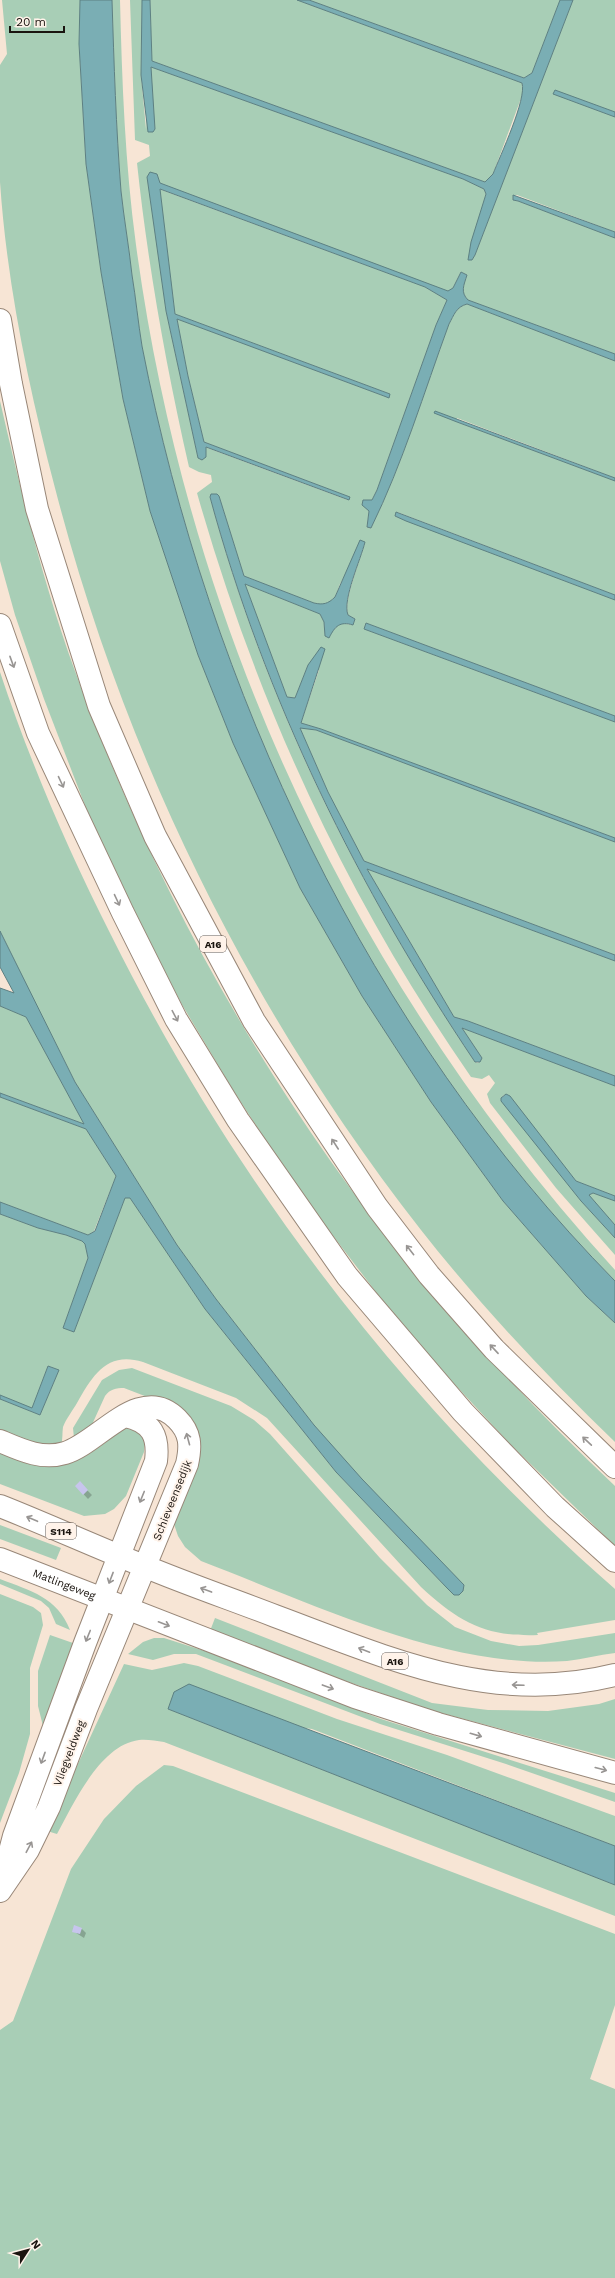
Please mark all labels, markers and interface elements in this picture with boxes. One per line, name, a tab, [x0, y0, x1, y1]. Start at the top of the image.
scale bar	[10, 8, 64, 34]
text: 20 m	[16, 15, 46, 29]
one-way arrow	[9, 656, 16, 669]
one-way arrow	[58, 776, 65, 788]
one-way arrow	[114, 894, 121, 906]
road number: A16	[200, 936, 226, 952]
one-way arrow	[171, 1010, 179, 1022]
one-way arrow	[331, 1139, 339, 1150]
one-way arrow	[406, 1245, 414, 1256]
one-way arrow	[490, 1344, 499, 1354]
one-way arrow	[184, 1432, 192, 1445]
one-way arrow	[581, 1436, 592, 1445]
street label: Schieveensedijk	[150, 1458, 195, 1542]
one-way arrow	[137, 1490, 145, 1502]
one-way arrow	[26, 1514, 38, 1522]
road number: S114	[46, 1523, 76, 1539]
street label: Matlingeweg	[31, 1566, 98, 1603]
one-way arrow	[106, 1571, 114, 1583]
one-way arrow	[200, 1585, 212, 1593]
one-way arrow	[157, 1620, 169, 1628]
one-way arrow	[83, 1629, 91, 1641]
one-way arrow	[359, 1645, 371, 1653]
road number: A16	[382, 1653, 408, 1669]
one-way arrow	[512, 1681, 525, 1689]
one-way arrow	[322, 1683, 334, 1691]
street label: Vliegveldweg	[51, 1718, 88, 1788]
one-way arrow	[469, 1732, 482, 1739]
one-way arrow	[39, 1751, 47, 1763]
one-way arrow	[594, 1766, 607, 1774]
one-way arrow	[25, 1841, 33, 1853]
north arrow	[8, 2230, 48, 2270]
text: N	[28, 2237, 43, 2252]

